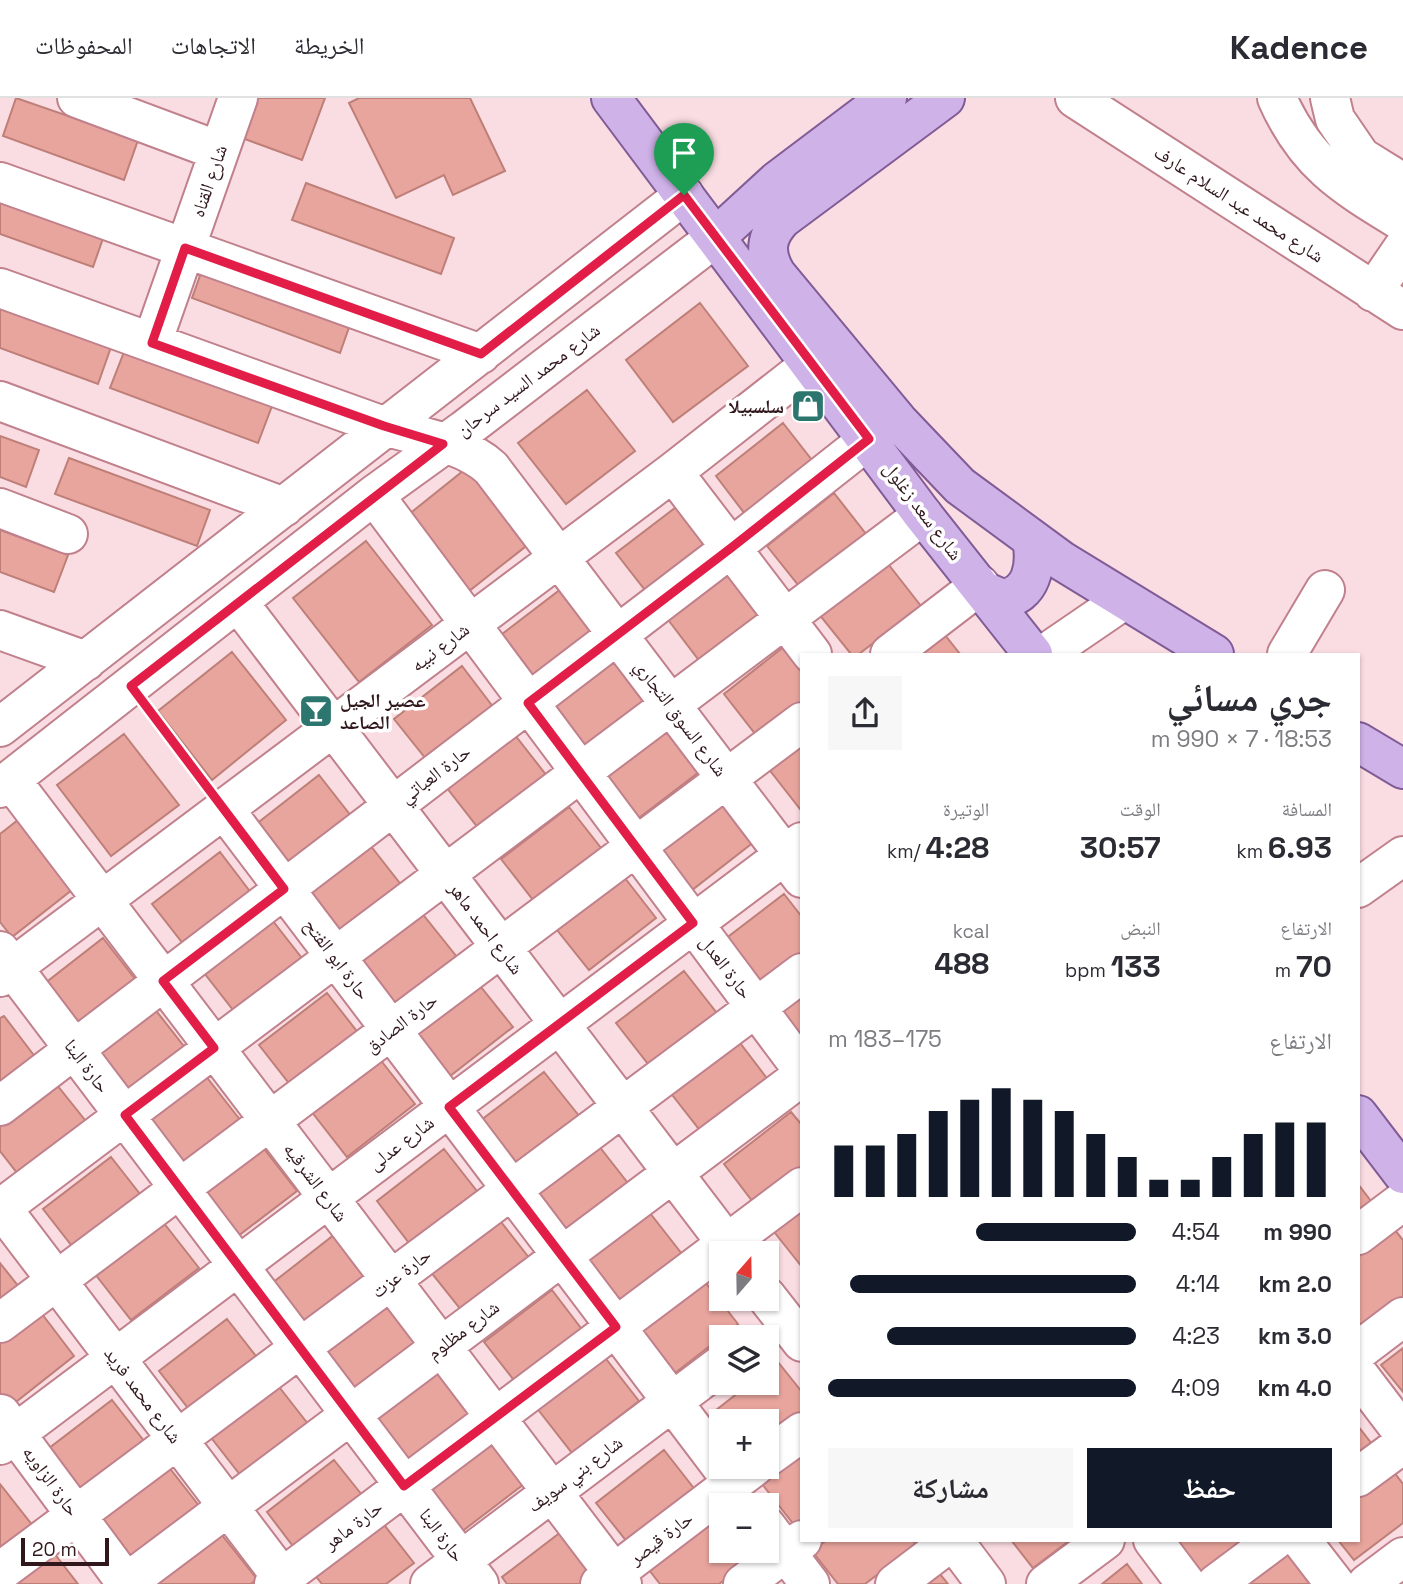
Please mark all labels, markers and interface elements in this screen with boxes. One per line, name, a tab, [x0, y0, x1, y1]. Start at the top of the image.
text: Kadence	[1230, 27, 1368, 69]
text: المحفوظات	[35, 30, 133, 61]
text: الاتجاهات	[171, 30, 256, 61]
text: الخريطة	[294, 30, 365, 61]
pin	[654, 123, 714, 195]
icon: arrive	[665, 134, 703, 172]
street label: شارع محمد عبد السلام عارف	[1149, 140, 1329, 269]
street label: شارع القناه	[185, 141, 233, 221]
street label: شارع محمد السيد سرحان	[451, 318, 605, 442]
shop icon: سلسبيلا	[789, 387, 827, 425]
place label: سلسبيلا	[728, 394, 784, 419]
street label: شارع سعد زغلول	[878, 457, 968, 565]
street label: شارع نبيه	[406, 617, 474, 677]
street label: شارع السوق التجاري	[627, 655, 733, 783]
text: جري مسائي	[1166, 674, 1332, 722]
button: share	[828, 676, 902, 750]
place label: عصير الجيل الصاعد	[340, 688, 426, 735]
bar icon: عصير الجيل الصاعد	[297, 692, 335, 730]
text: 18:53 · 7 × 990 m	[1151, 724, 1332, 754]
street label: حارة العباتي	[394, 739, 477, 811]
text: الوتيرة	[943, 797, 989, 822]
text: الوقت	[1120, 797, 1161, 822]
text: المسافة	[1282, 797, 1332, 822]
text: 4:28	[926, 828, 989, 867]
text: 30:57	[1080, 828, 1161, 867]
text: 6.93	[1268, 828, 1332, 867]
text: /km	[887, 839, 926, 864]
text: km	[1236, 839, 1268, 864]
street label: شارع احمد ماهر	[442, 876, 529, 980]
street label: حارة ابو الفتح	[298, 913, 376, 1005]
text: النبض	[1120, 916, 1161, 941]
text: الارتفاع	[1280, 916, 1332, 941]
text: kcal	[953, 919, 989, 944]
street label: حارة العدل	[694, 930, 758, 1004]
text: 488	[934, 944, 989, 983]
text: 133	[1111, 947, 1161, 986]
text: 70	[1296, 947, 1332, 986]
text: bpm	[1065, 958, 1111, 983]
text: m	[1275, 958, 1296, 983]
street label: حارة الصادق	[359, 987, 443, 1059]
text: 175–183 m	[828, 1024, 942, 1054]
text: الارتفاع	[1269, 1026, 1332, 1056]
street label: حارة البنا	[59, 1034, 115, 1098]
street label: شارع عدلى	[363, 1110, 439, 1176]
street label: شارع الشرقيه	[278, 1137, 354, 1227]
text: 4:54	[1172, 1217, 1220, 1247]
text: 990 m	[1263, 1217, 1332, 1247]
north arrow	[709, 1241, 779, 1311]
map controls	[709, 1241, 779, 1563]
street label: حارة عزت	[366, 1242, 436, 1304]
text: 4:14	[1176, 1269, 1220, 1299]
text: 2.0 km	[1258, 1269, 1332, 1299]
street label: شارع مظلوم	[422, 1295, 505, 1366]
text: 4:23	[1172, 1321, 1220, 1351]
text: 3.0 km	[1258, 1321, 1332, 1351]
button: layers	[709, 1325, 779, 1395]
street label: شارع محمد فريد	[98, 1341, 188, 1449]
text: 4:09	[1171, 1373, 1220, 1403]
text: 4.0 km	[1257, 1373, 1332, 1403]
button: +	[709, 1409, 779, 1479]
street label: شارع بني سويف	[522, 1430, 629, 1520]
street label: حارة الزاويه	[17, 1441, 85, 1521]
button: مشاركة	[828, 1448, 1073, 1528]
button: حفظ	[1087, 1448, 1332, 1528]
button: −	[709, 1493, 779, 1563]
street label: حارة ماهر	[318, 1495, 388, 1556]
street label: حارة البنا	[414, 1503, 470, 1567]
street label: حارة قيصر	[623, 1506, 698, 1571]
scale bar	[21, 1535, 108, 1567]
text: 20 m	[32, 1537, 77, 1562]

